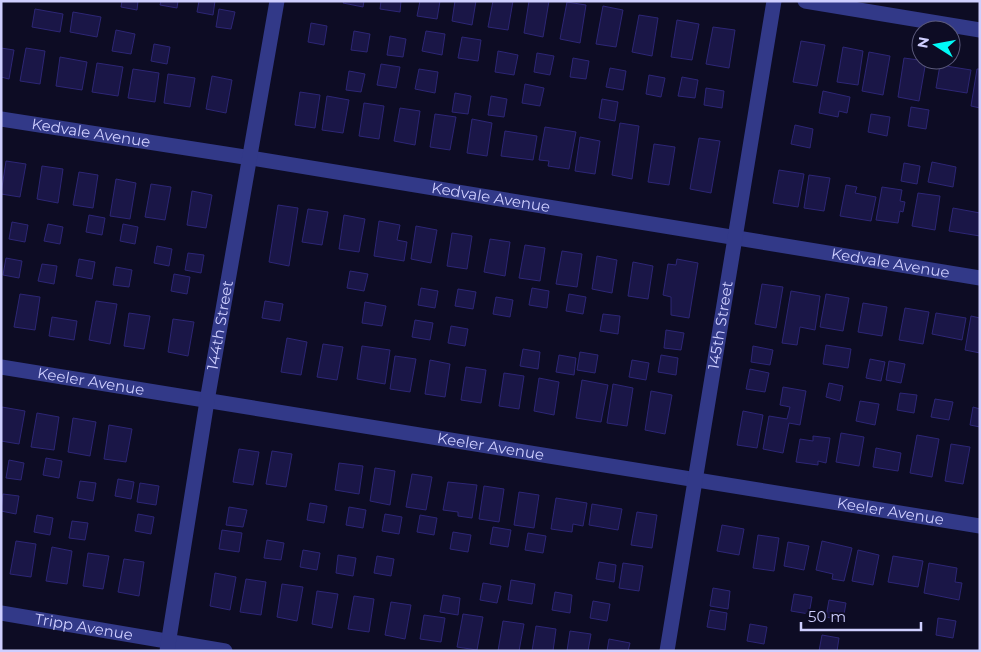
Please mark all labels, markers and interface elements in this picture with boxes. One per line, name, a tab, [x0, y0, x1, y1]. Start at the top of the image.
north arrow	[911, 20, 961, 70]
text: N	[913, 35, 933, 50]
street label: Kedvale Avenue	[30, 114, 152, 151]
street label: Kedvale Avenue	[430, 178, 552, 216]
street label: Kedvale Avenue	[830, 244, 951, 282]
street label: 144th Street	[203, 279, 237, 372]
street label: 145th Street	[703, 280, 737, 371]
street label: Keeler Avenue	[36, 363, 146, 399]
street label: Keeler Avenue	[436, 428, 546, 464]
street label: Keeler Avenue	[836, 493, 945, 529]
scale bar	[801, 600, 921, 632]
text: 50 m	[808, 607, 846, 626]
street label: Tripp Avenue	[33, 609, 134, 644]

